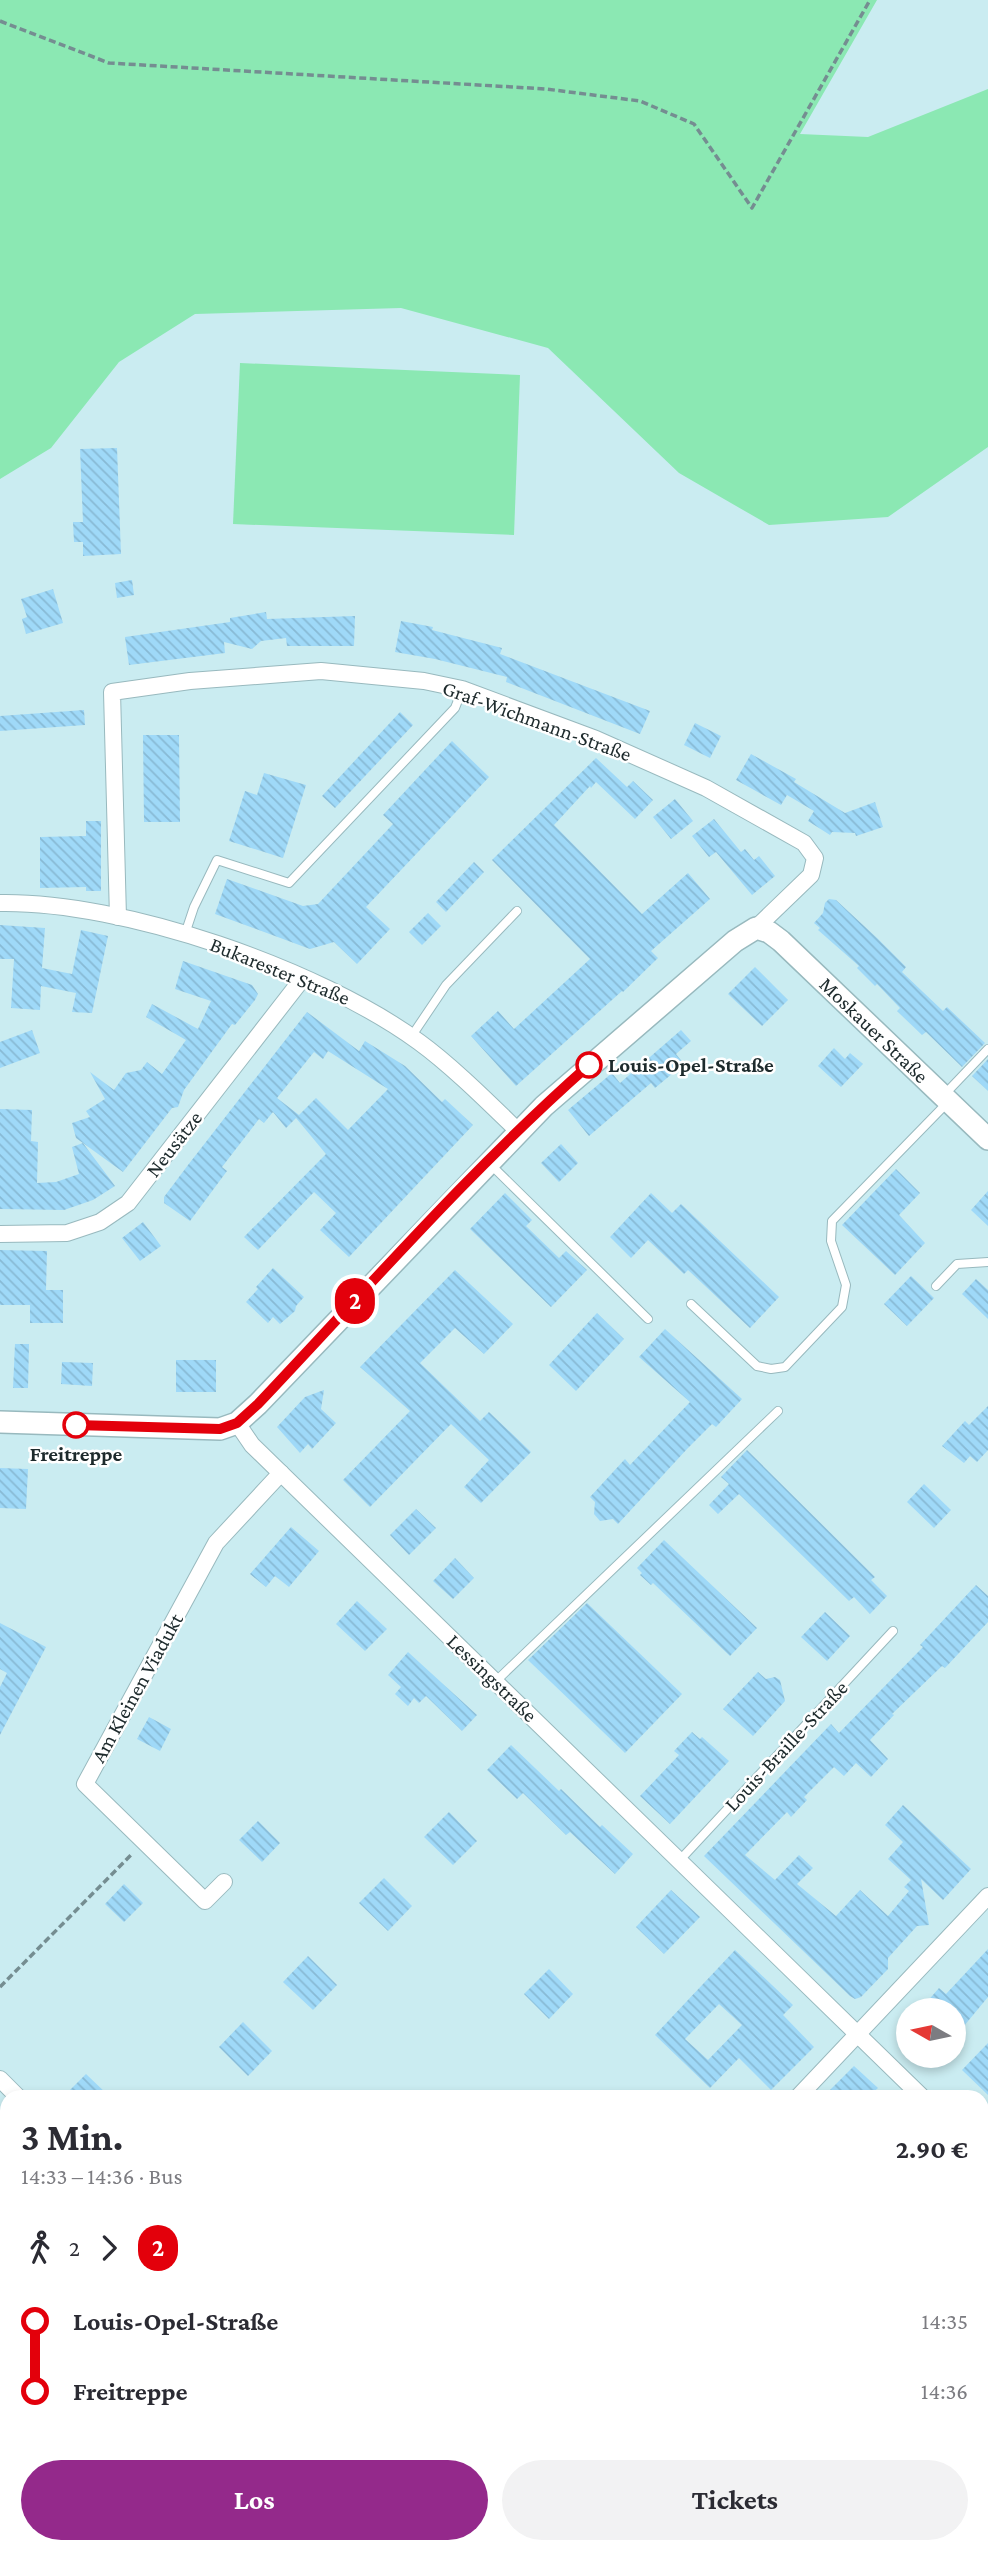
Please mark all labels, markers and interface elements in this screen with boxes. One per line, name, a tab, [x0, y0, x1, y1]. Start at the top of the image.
street label: Graf-Wichmann-Straße	[439, 676, 635, 766]
street label: Bukarester Straße	[207, 932, 353, 1010]
street label: Moskauer Straße	[815, 972, 933, 1088]
marker: Louis-Opel-Straße	[576, 1052, 602, 1078]
place label: Louis-Opel-Straße	[608, 1053, 774, 1077]
street label: Neusätze	[141, 1106, 207, 1182]
line badge: 2	[332, 1278, 378, 1324]
text: 2	[349, 1287, 361, 1314]
marker: Freitreppe	[63, 1412, 89, 1438]
place label: Freitreppe	[30, 1442, 123, 1466]
street label: Am Kleinen Viadukt	[86, 1608, 188, 1767]
street label: Lessingstraße	[442, 1629, 542, 1727]
street label: Louis-Braille-Straße	[719, 1676, 853, 1816]
north arrow	[896, 1998, 966, 2068]
map controls	[896, 1998, 966, 2068]
text: 3 Min.	[21, 2116, 123, 2158]
text: 2.90 €	[896, 2135, 968, 2164]
text: 14:33 – 14:36 · Bus	[21, 2163, 182, 2189]
icon: walk	[21, 2229, 59, 2267]
icon: forward	[90, 2229, 128, 2267]
text: 2	[152, 2234, 164, 2261]
text: 2	[69, 2235, 80, 2261]
text: Louis-Opel-Straße	[73, 2307, 278, 2336]
text: 14:35	[922, 2308, 968, 2334]
text: Freitreppe	[73, 2377, 188, 2406]
text: 14:36	[921, 2378, 968, 2404]
button: Los	[21, 2460, 488, 2540]
button: Tickets	[502, 2460, 968, 2540]

